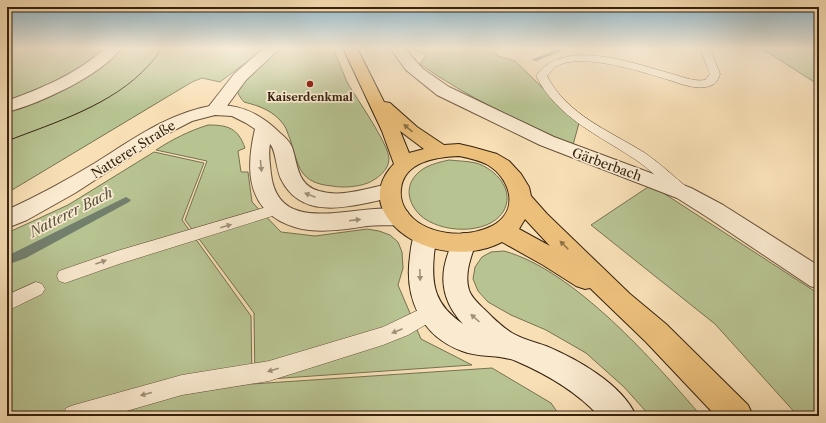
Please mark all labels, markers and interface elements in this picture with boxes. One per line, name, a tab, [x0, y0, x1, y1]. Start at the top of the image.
marker: Kaiserdenkmal	[305, 79, 315, 89]
place label: Kaiserdenkmal	[267, 90, 353, 104]
street label: Natterer Straße	[88, 117, 178, 181]
one-way arrow	[403, 124, 414, 133]
street label: Gärberbach	[570, 144, 644, 184]
one-way arrow	[257, 159, 264, 172]
water label: Natterer Bach	[25, 183, 116, 241]
one-way arrow	[303, 192, 315, 198]
one-way arrow	[349, 216, 361, 223]
one-way arrow	[220, 223, 232, 229]
one-way arrow	[559, 240, 569, 249]
one-way arrow	[96, 259, 108, 265]
one-way arrow	[417, 269, 424, 281]
one-way arrow	[470, 313, 480, 322]
one-way arrow	[391, 328, 403, 334]
one-way arrow	[267, 367, 279, 373]
one-way arrow	[139, 391, 151, 397]

